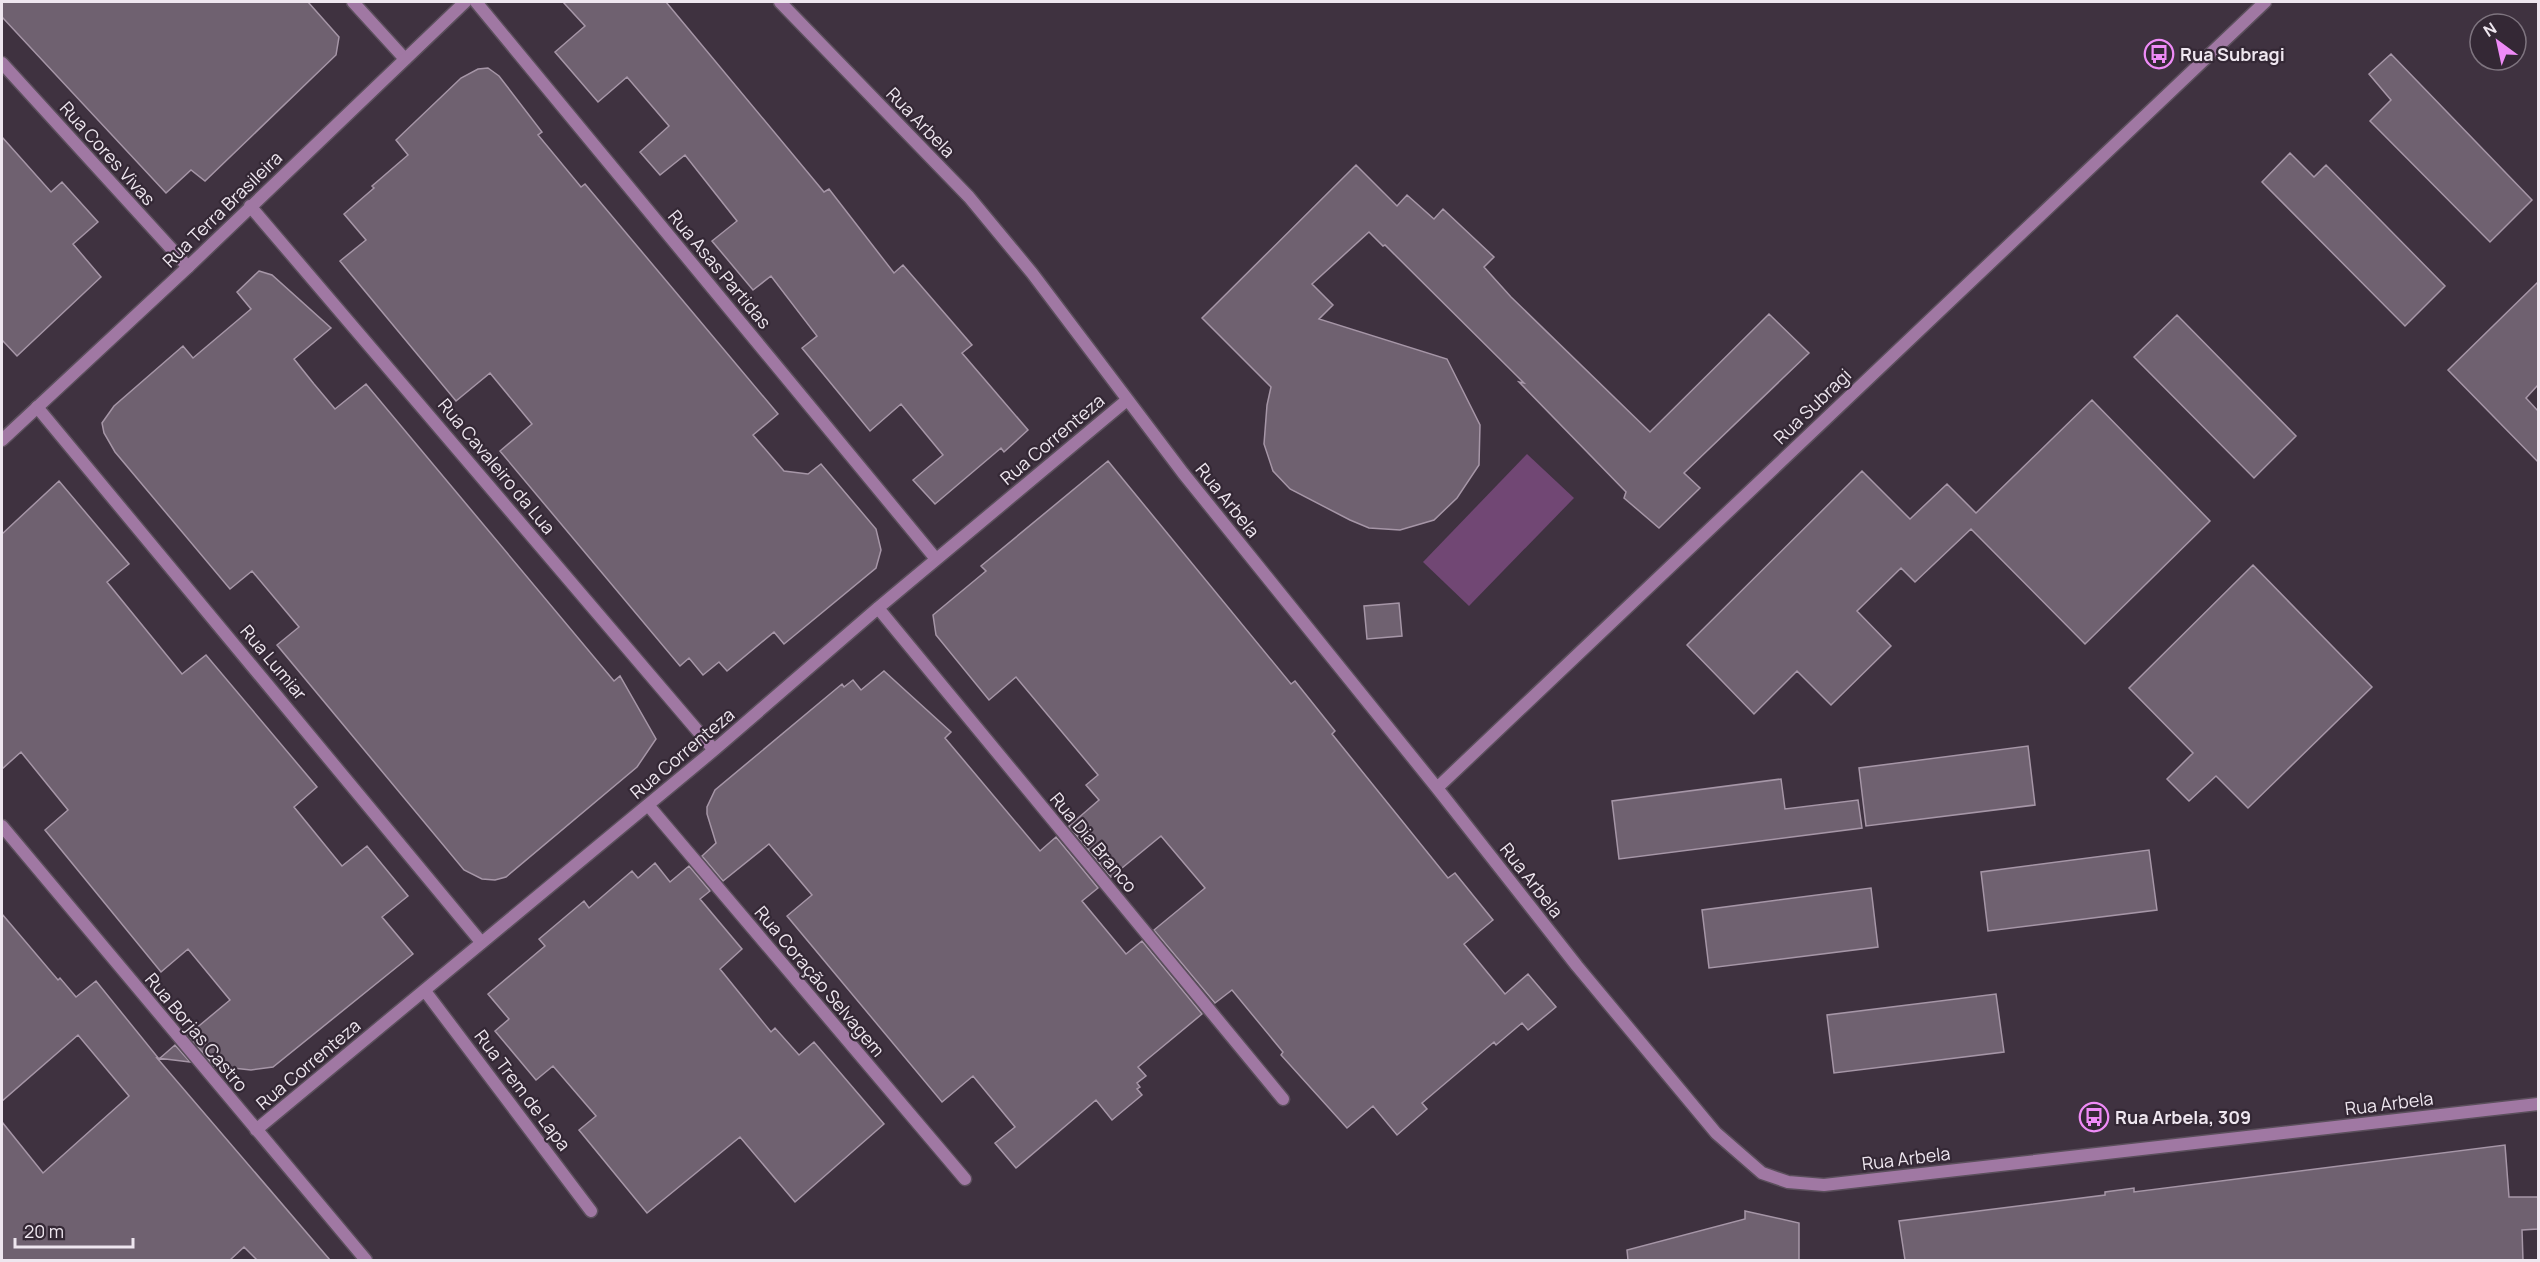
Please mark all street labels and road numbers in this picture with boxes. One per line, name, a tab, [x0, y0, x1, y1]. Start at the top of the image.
street label: Rua Arbela	[881, 82, 961, 162]
street label: Rua Cores Vivas	[55, 96, 161, 210]
street label: Rua Terra Brasileira	[157, 146, 287, 272]
street label: Rua Asas Partidas	[663, 205, 777, 333]
street label: Rua Subragi	[1768, 363, 1856, 449]
street label: Rua Correnteza	[995, 388, 1109, 490]
street label: Rua Cavaleiro da Lua	[433, 393, 561, 539]
street label: Rua Arbela	[1191, 458, 1265, 542]
street label: Rua Lumiar	[235, 619, 313, 705]
street label: Rua Correnteza	[625, 702, 739, 804]
street label: Rua Dia Branco	[1045, 787, 1143, 897]
street label: Rua Arbela	[1495, 838, 1569, 922]
street label: Rua Coração Selvagem	[750, 900, 890, 1062]
street label: Rua Borjas Castro	[140, 968, 254, 1096]
street label: Rua Correnteza	[251, 1013, 365, 1115]
street label: Rua Trem de Lapa	[470, 1025, 576, 1155]
street label: Rua Arbela	[2343, 1086, 2435, 1120]
street label: Rua Arbela	[1860, 1141, 1952, 1175]

